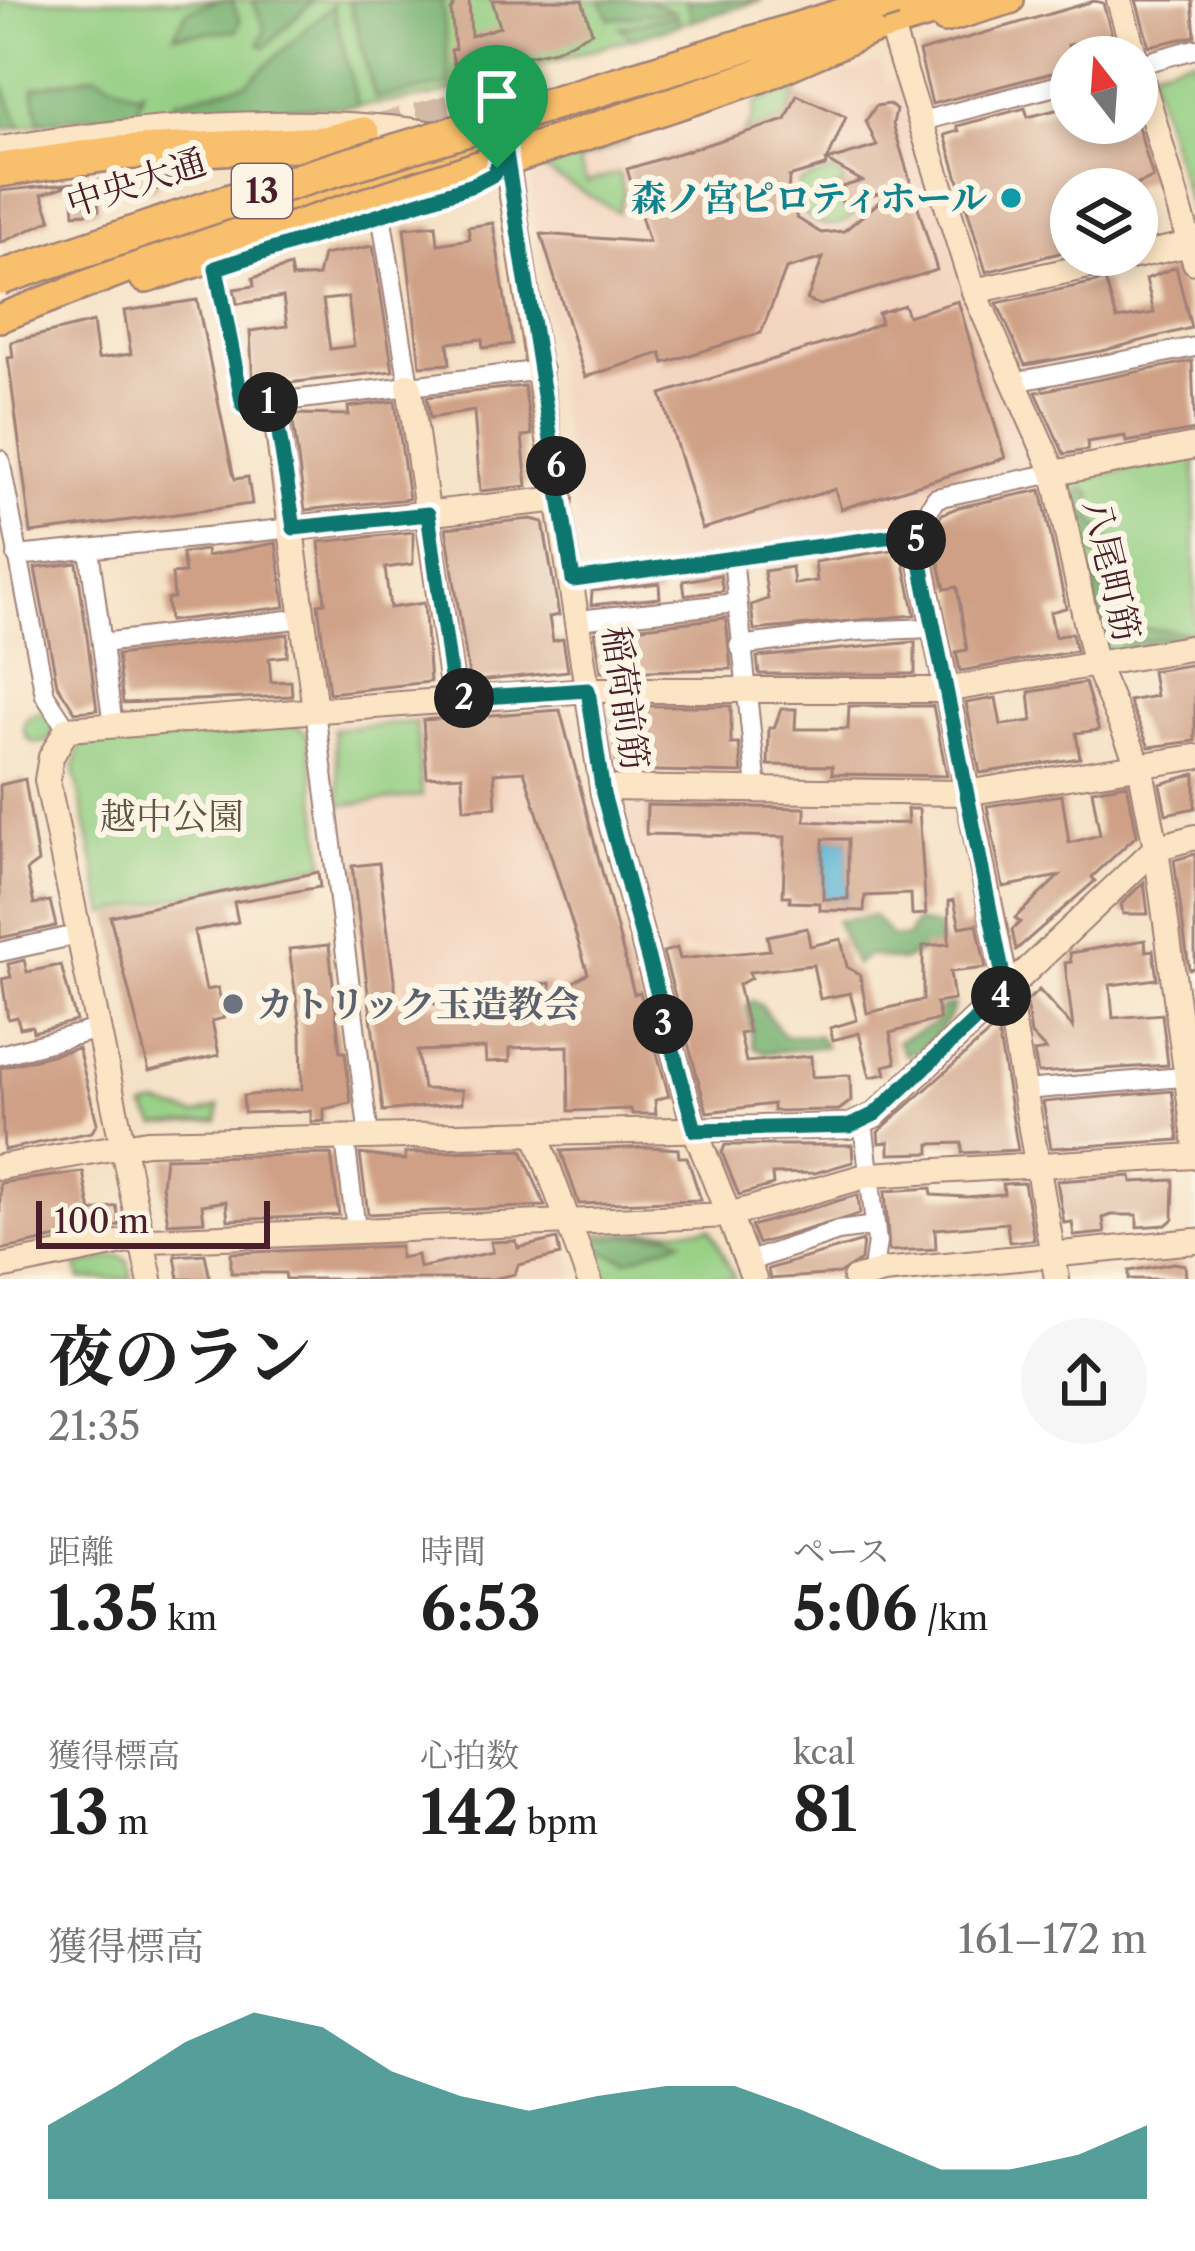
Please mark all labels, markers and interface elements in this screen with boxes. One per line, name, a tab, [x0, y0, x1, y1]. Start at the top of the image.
north arrow	[1050, 36, 1158, 144]
map controls	[1050, 36, 1158, 276]
pin	[446, 45, 548, 168]
icon: arrive	[464, 63, 530, 129]
street label: 中央大通	[61, 139, 211, 225]
road number: 13	[232, 164, 292, 218]
button: layers	[1050, 168, 1158, 276]
place label: 森ノ宮ピロティホール	[631, 176, 987, 220]
marker: 森ノ宮ピロティホール	[998, 185, 1024, 211]
pin: 1	[238, 372, 298, 432]
text: 1	[261, 381, 275, 422]
pin: 6	[526, 436, 586, 496]
text: 6	[546, 445, 566, 486]
street label: 八尾町筋	[1074, 495, 1150, 645]
pin: 5	[886, 510, 946, 570]
text: 5	[907, 519, 925, 560]
street label: 稲荷前筋	[594, 624, 658, 772]
pin: 2	[434, 668, 494, 728]
text: 2	[454, 677, 474, 718]
park label: 越中公園	[100, 794, 244, 838]
pin: 4	[971, 966, 1031, 1026]
text: 4	[991, 975, 1011, 1016]
place label: カトリック玉造教会	[257, 982, 580, 1026]
marker: カトリック玉造教会	[220, 991, 246, 1017]
pin: 3	[633, 994, 693, 1054]
text: 3	[654, 1003, 672, 1044]
scale bar	[36, 1195, 270, 1248]
text: 100 m	[54, 1201, 149, 1242]
text: 夜のラン	[48, 1316, 312, 1397]
button: share	[1021, 1318, 1147, 1444]
text: 21:35	[48, 1402, 140, 1450]
text: 距離	[48, 1531, 114, 1572]
text: 時間	[420, 1531, 486, 1572]
text: ペース	[793, 1531, 890, 1572]
text: 1.35	[48, 1572, 159, 1646]
text: 6:53	[420, 1572, 541, 1646]
text: 5:06	[793, 1572, 918, 1646]
text: km	[159, 1598, 217, 1639]
text: /km	[918, 1598, 988, 1639]
text: kcal	[793, 1732, 855, 1773]
text: 獲得標高	[48, 1735, 180, 1776]
text: 心拍数	[420, 1735, 519, 1776]
text: 81	[793, 1773, 857, 1847]
text: 13	[48, 1776, 109, 1850]
text: 142	[420, 1776, 518, 1850]
text: m	[109, 1802, 148, 1843]
text: bpm	[518, 1802, 598, 1843]
text: 161–172 m	[958, 1915, 1147, 1963]
text: 獲得標高	[48, 1922, 204, 1970]

